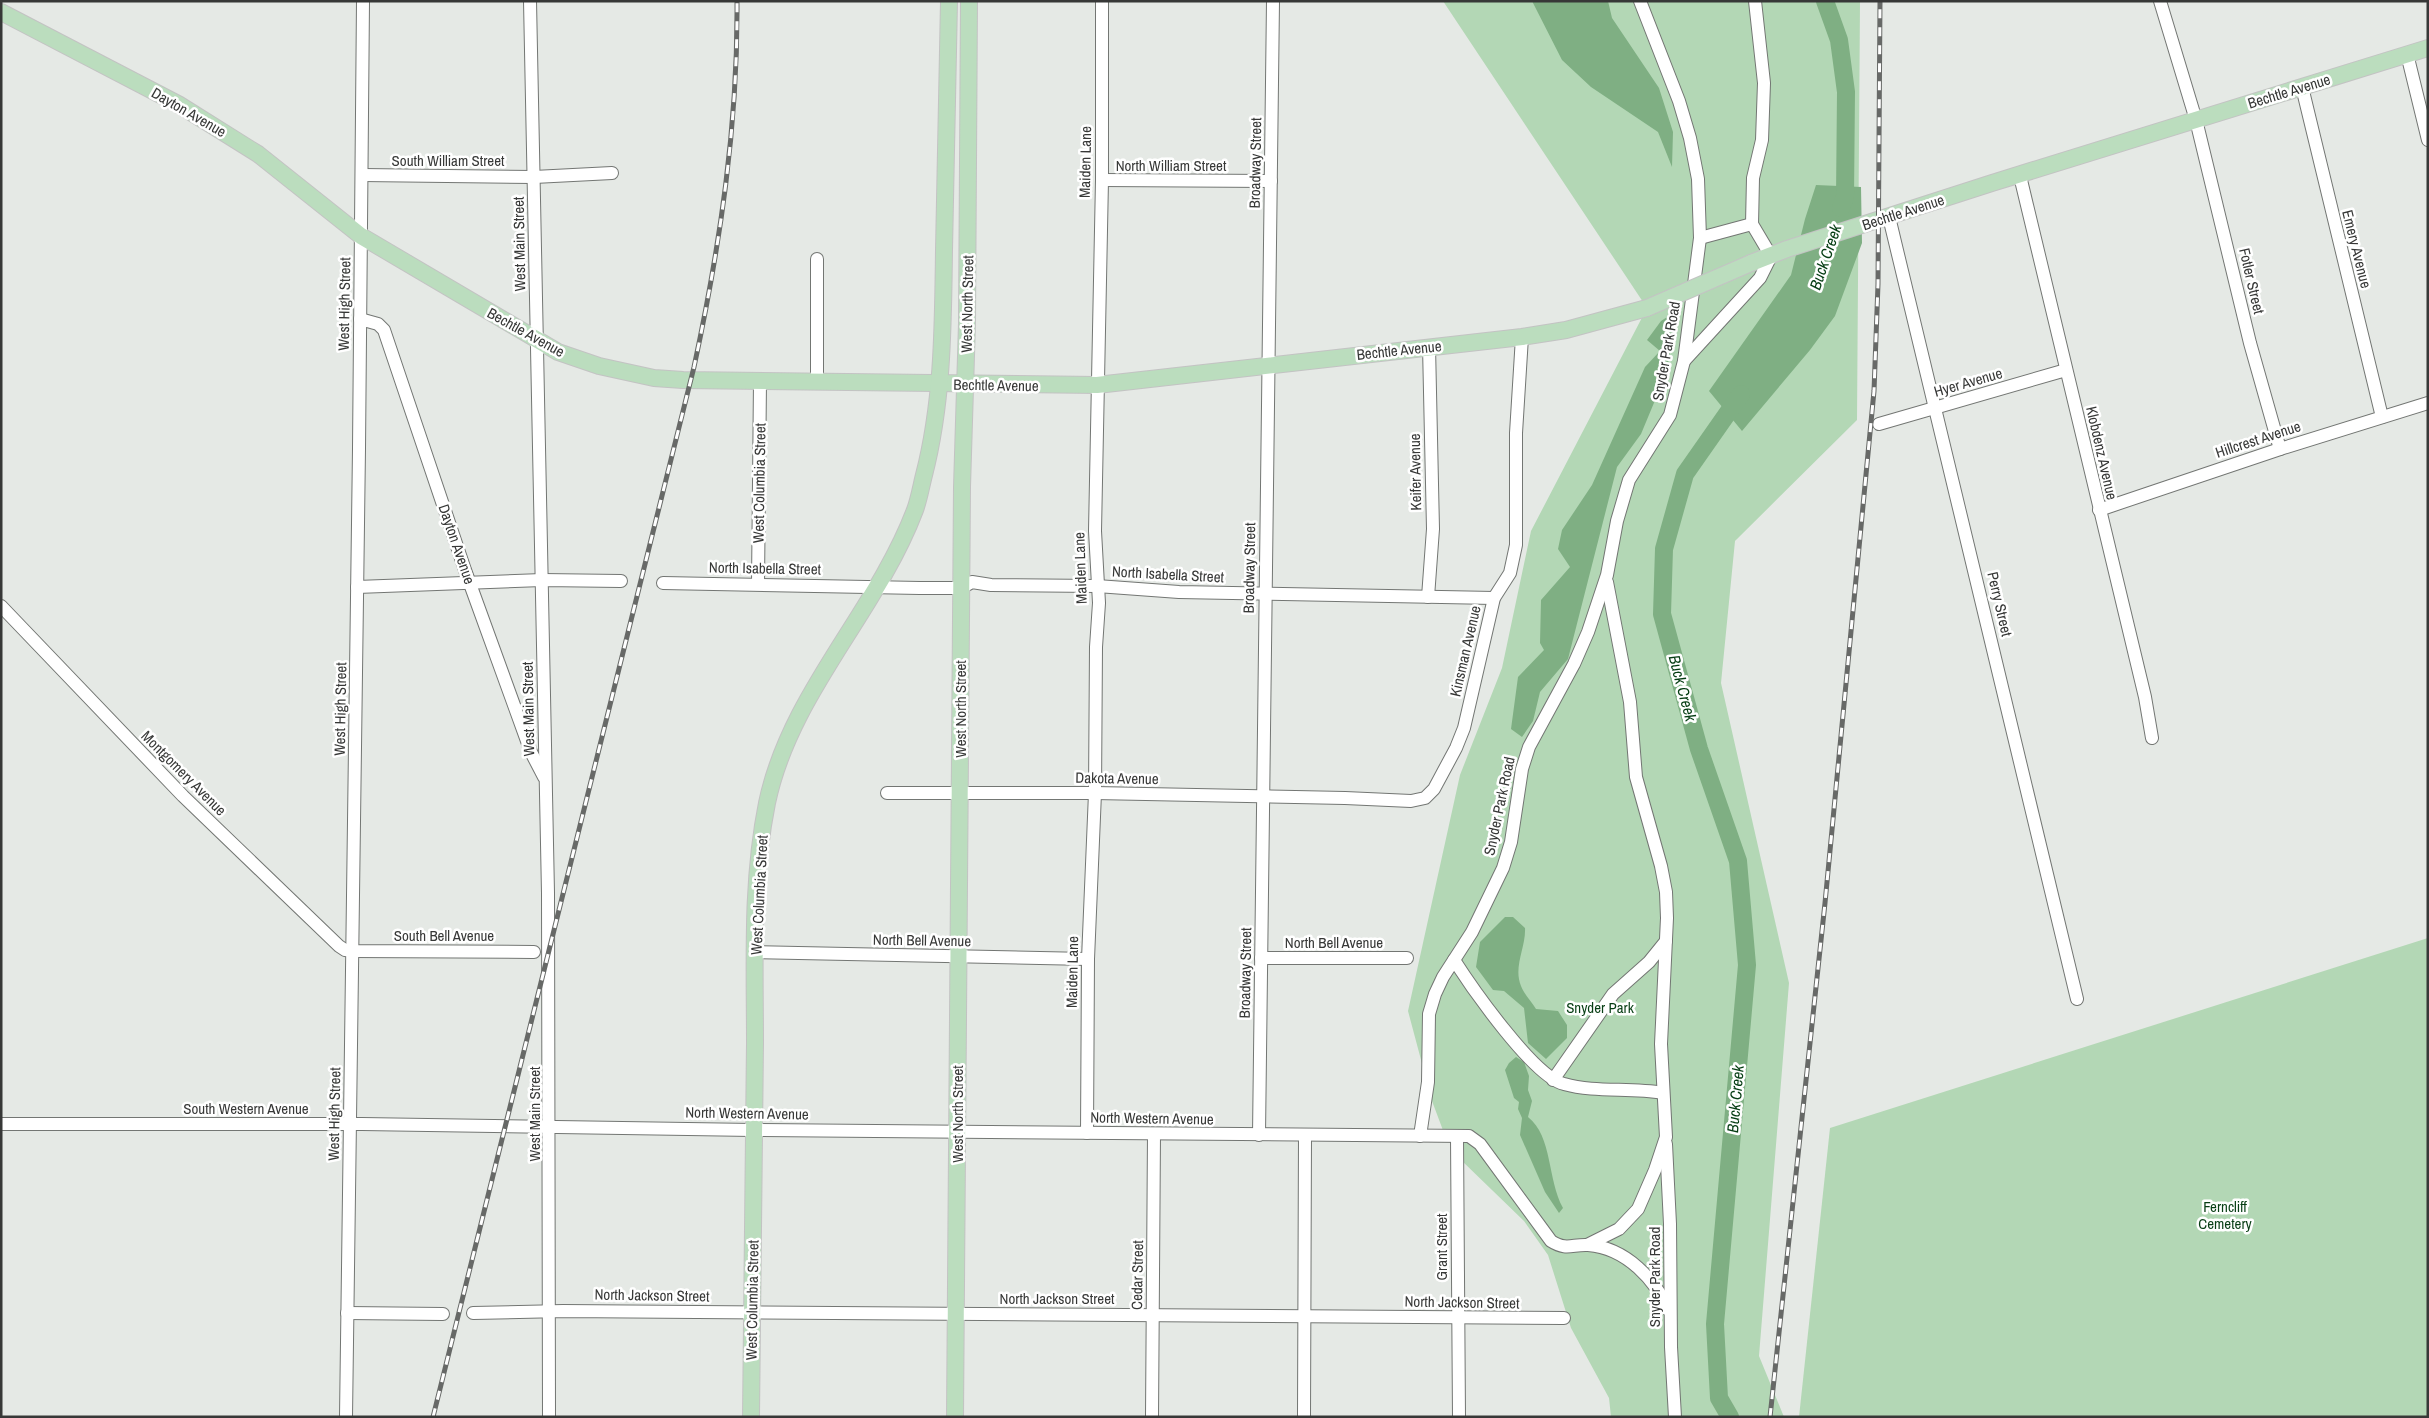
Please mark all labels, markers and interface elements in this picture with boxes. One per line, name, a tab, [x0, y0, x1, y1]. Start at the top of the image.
street label: Bechtle Avenue	[2245, 68, 2333, 114]
street label: Dayton Avenue	[148, 82, 230, 142]
street label: Broadway Street	[1244, 117, 1266, 209]
street label: Maiden Lane	[1074, 126, 1096, 198]
street label: South William Street	[392, 150, 505, 171]
street label: North William Street	[1116, 155, 1227, 176]
street label: Bechtle Avenue	[1859, 189, 1947, 235]
street label: West Main Street	[508, 196, 530, 292]
street label: Emery Avenue	[2337, 208, 2377, 290]
water label: Buck Creek	[1804, 221, 1847, 293]
street label: Fotler Street	[2234, 246, 2270, 317]
street label: West North Street	[956, 254, 978, 353]
street label: West High Street	[333, 257, 355, 351]
street label: Snyder Park Road	[1647, 300, 1685, 402]
street label: Bechtle Avenue	[484, 302, 569, 362]
street label: Bechtle Avenue	[1355, 335, 1443, 365]
street label: Hyer Avenue	[1931, 362, 2005, 402]
street label: Bechtle Avenue	[953, 374, 1039, 396]
street label: Klobdenz Avenue	[2081, 404, 2123, 502]
street label: Hillcrest Avenue	[2213, 415, 2304, 463]
street label: West Columbia Street	[747, 422, 771, 543]
street label: Keifer Avenue	[1404, 433, 1426, 511]
street label: Dayton Avenue	[434, 501, 481, 587]
street label: Broadway Street	[1238, 522, 1260, 614]
street label: Maiden Lane	[1068, 532, 1092, 604]
street label: North Isabella Street	[709, 557, 822, 579]
street label: North Isabella Street	[1111, 561, 1225, 587]
street label: Perry Street	[1982, 570, 2018, 639]
street label: Kinsman Avenue	[1444, 603, 1486, 699]
water label: Buck Creek	[1664, 652, 1703, 724]
street label: West North Street	[950, 660, 971, 758]
street label: West Main Street	[517, 661, 539, 757]
street label: West High Street	[329, 662, 351, 756]
street label: Montgomery Avenue	[137, 726, 231, 820]
street label: Snyder Park Road	[1478, 755, 1520, 857]
street label: Dakota Avenue	[1075, 767, 1159, 789]
street label: West Columbia Street	[745, 834, 773, 956]
street label: South Bell Avenue	[394, 925, 494, 946]
street label: Broadway Street	[1234, 927, 1256, 1019]
street label: North Bell Avenue	[873, 929, 971, 951]
street label: North Bell Avenue	[1285, 932, 1383, 953]
street label: Maiden Lane	[1061, 936, 1083, 1008]
park label: Snyder Park	[1566, 997, 1635, 1018]
water label: Buck Creek	[1721, 1064, 1749, 1134]
street label: West North Street	[947, 1065, 968, 1163]
street label: West Main Street	[524, 1066, 545, 1161]
street label: West High Street	[323, 1067, 345, 1161]
street label: South Western Avenue	[183, 1098, 309, 1119]
street label: North Western Avenue	[685, 1101, 809, 1125]
street label: North Western Avenue	[1090, 1106, 1214, 1130]
park label: Ferncliff Cemetery	[2198, 1196, 2253, 1234]
street label: Grant Street	[1431, 1213, 1452, 1281]
street label: Snyder Park Road	[1644, 1227, 1665, 1327]
street label: West Columbia Street	[740, 1239, 764, 1360]
street label: Cedar Street	[1126, 1239, 1148, 1310]
street label: North Jackson Street	[594, 1283, 710, 1307]
street label: North Jackson Street	[1000, 1288, 1115, 1309]
street label: North Jackson Street	[1404, 1290, 1520, 1314]

